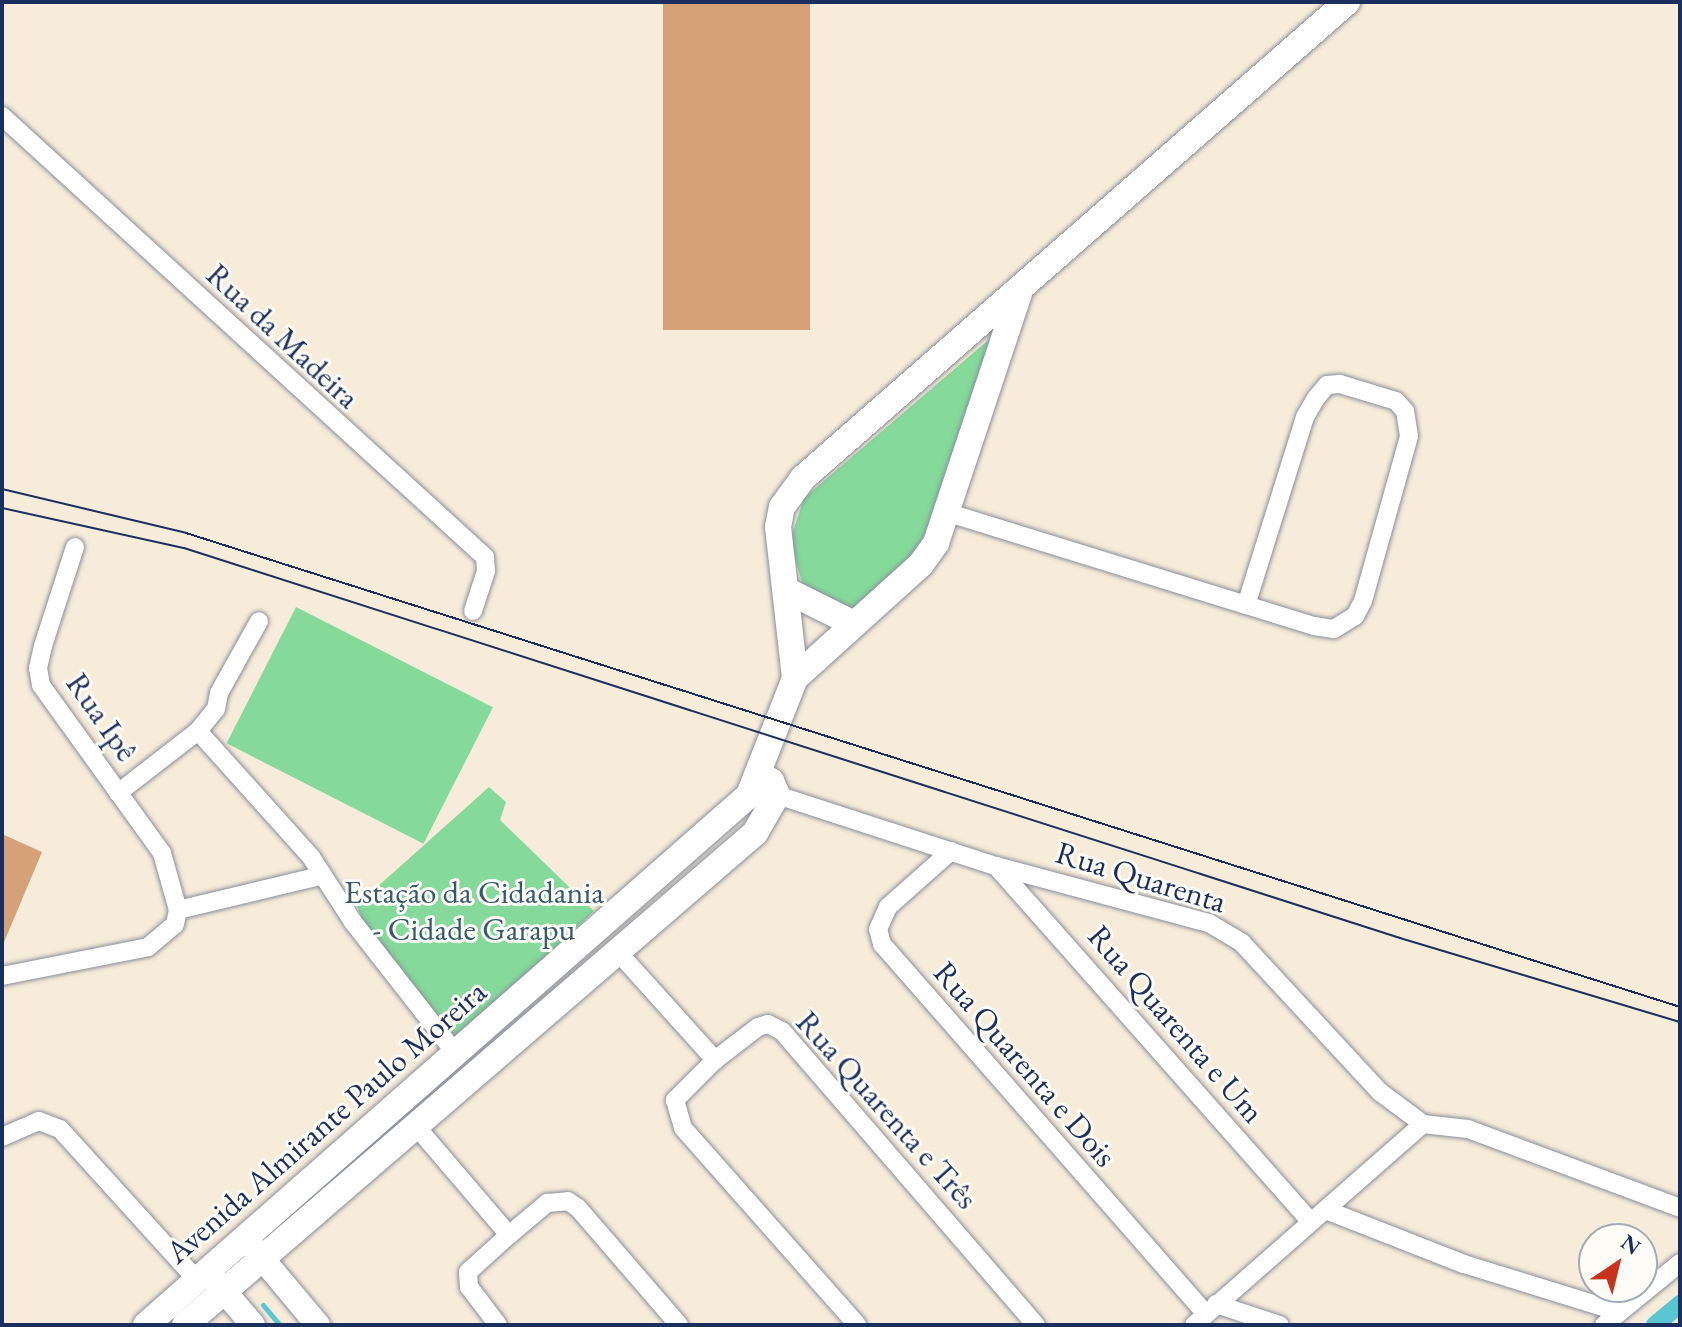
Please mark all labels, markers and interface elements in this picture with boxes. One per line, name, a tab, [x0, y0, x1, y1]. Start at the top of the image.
street label: Rua da Madeira	[199, 255, 367, 417]
street label: Rua Ipê	[58, 666, 146, 768]
street label: Rua Quarenta	[1051, 833, 1231, 921]
park label: Estação da Cidadania - Cidade Garapu	[344, 874, 604, 949]
street label: Rua Quarenta e Um	[1080, 917, 1272, 1131]
street label: Rua Quarenta e Dois	[925, 954, 1125, 1174]
street label: Avenida Almirante Paulo Moreira	[158, 972, 494, 1272]
street label: Rua Quarenta e Três	[788, 1003, 986, 1217]
north arrow	[1578, 1223, 1658, 1303]
text: N	[1615, 1228, 1647, 1262]

